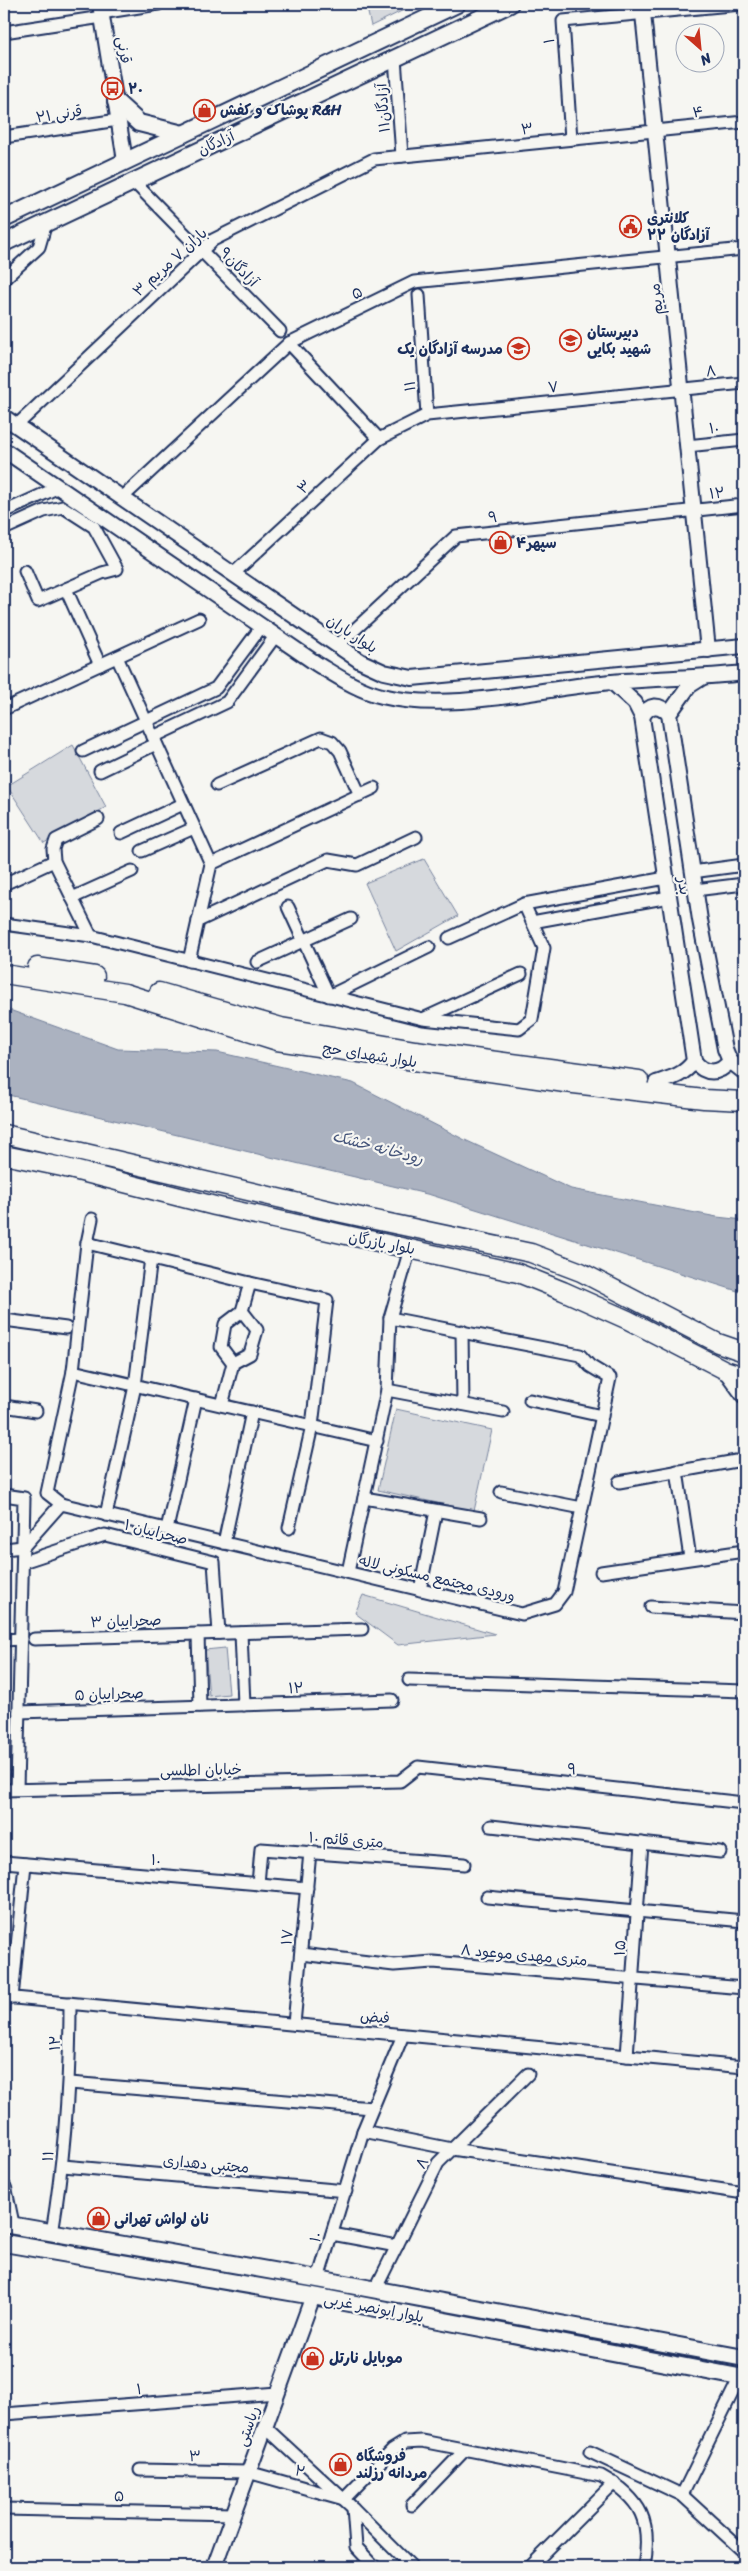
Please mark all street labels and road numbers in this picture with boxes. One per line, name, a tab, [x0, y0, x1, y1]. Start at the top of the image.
street label: قرنی	[109, 35, 139, 65]
street label: ۱	[536, 37, 562, 45]
street label: آزادگان۱۱	[368, 81, 398, 133]
street label: قرنی ۲۱	[34, 98, 84, 130]
street label: ۴	[691, 98, 705, 126]
street label: ۳	[520, 115, 534, 143]
street label: آزادگان	[193, 123, 240, 163]
street label: باران ۷ مریم ۳	[126, 221, 214, 303]
street label: آزادگان۹	[213, 241, 266, 294]
street label: ۵	[347, 279, 367, 307]
street label: مریم	[641, 282, 671, 316]
street label: ۸	[704, 358, 718, 384]
street label: ۷	[546, 374, 560, 400]
street label: ۱۱	[397, 380, 423, 392]
street label: ۱۰	[707, 415, 721, 441]
street label: ۳	[291, 473, 317, 501]
street label: ۱۲	[708, 479, 726, 507]
street label: ۹	[487, 504, 499, 530]
street label: بلوار باران	[321, 608, 383, 660]
street label: بدر	[670, 874, 698, 897]
street label: بلوار شهدای حج	[321, 1035, 419, 1075]
street label: بلوار بازرگان	[347, 1224, 417, 1262]
street label: صحراییان ۱	[122, 1512, 190, 1552]
street label: ورودی مجتمع مسکونی لاله	[356, 1547, 518, 1609]
street label: صحراییان ۳	[90, 1607, 162, 1635]
street label: ۱۲	[288, 1675, 304, 1701]
street label: ۵ صحراییان	[74, 1680, 144, 1708]
street label: خيابان اطلسى	[160, 1756, 242, 1784]
street label: ۹	[566, 1756, 578, 1782]
street label: ۱۰ متری قائم	[308, 1824, 384, 1856]
street label: ۱۰	[150, 1847, 162, 1873]
street label: ۱۷	[273, 1928, 301, 1946]
street label: ۸ متری مهدی موعود	[460, 1937, 588, 1973]
street label: ۱۵	[606, 1939, 634, 1957]
street label: فیض	[359, 2003, 391, 2031]
street label: ۱۲	[42, 2035, 68, 2051]
street label: مجتبی دهداری	[162, 2147, 250, 2181]
street label: ۱۱	[35, 2149, 61, 2163]
street label: ۸	[408, 2152, 436, 2174]
street label: ۱۰	[302, 2228, 330, 2246]
street label: بلوار ابونصر غربی	[322, 2286, 426, 2330]
street label: ۱	[135, 2376, 143, 2402]
street label: ریاستی	[229, 2402, 267, 2450]
street label: ۳	[189, 2443, 201, 2469]
street label: ۲	[292, 2457, 308, 2485]
street label: ۵	[114, 2483, 124, 2509]

